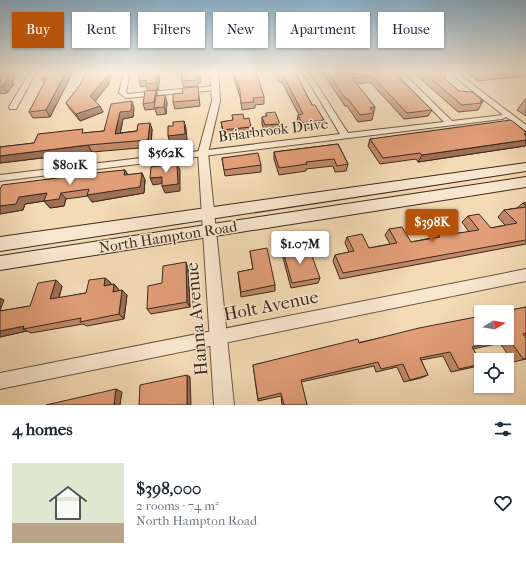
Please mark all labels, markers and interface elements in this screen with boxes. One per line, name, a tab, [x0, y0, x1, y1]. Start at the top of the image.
chip: Buy	[12, 12, 64, 48]
chip: Rent	[72, 12, 130, 48]
chip: Filters	[138, 12, 205, 48]
chip: New	[213, 12, 268, 48]
chip: Apartment	[276, 12, 370, 48]
chip: House	[378, 12, 444, 48]
street label: Briarbrook Drive	[217, 114, 330, 146]
pin: $562K	[138, 140, 194, 174]
text: $562K	[148, 145, 184, 160]
pin: $801K	[42, 152, 98, 186]
text: $801K	[53, 157, 87, 172]
pin: $398K	[404, 209, 460, 243]
text: $398K	[414, 214, 450, 229]
street label: North Hampton Road	[98, 217, 239, 257]
pin: $1.07M	[267, 231, 333, 265]
text: $1.07M	[280, 236, 320, 251]
street label: Hanna Avenue	[182, 261, 212, 377]
street label: Holt Avenue	[222, 286, 320, 325]
north arrow	[474, 305, 514, 345]
map controls	[474, 305, 514, 393]
button: locate	[474, 353, 514, 393]
icon: filters	[492, 418, 514, 440]
text: 4 homes	[12, 419, 72, 439]
text: $398,000	[136, 478, 201, 498]
icon: home	[44, 479, 92, 527]
icon: heart	[492, 492, 514, 514]
text: 2 rooms · 74 m²	[136, 498, 219, 513]
text: North Hampton Road	[136, 513, 257, 528]

